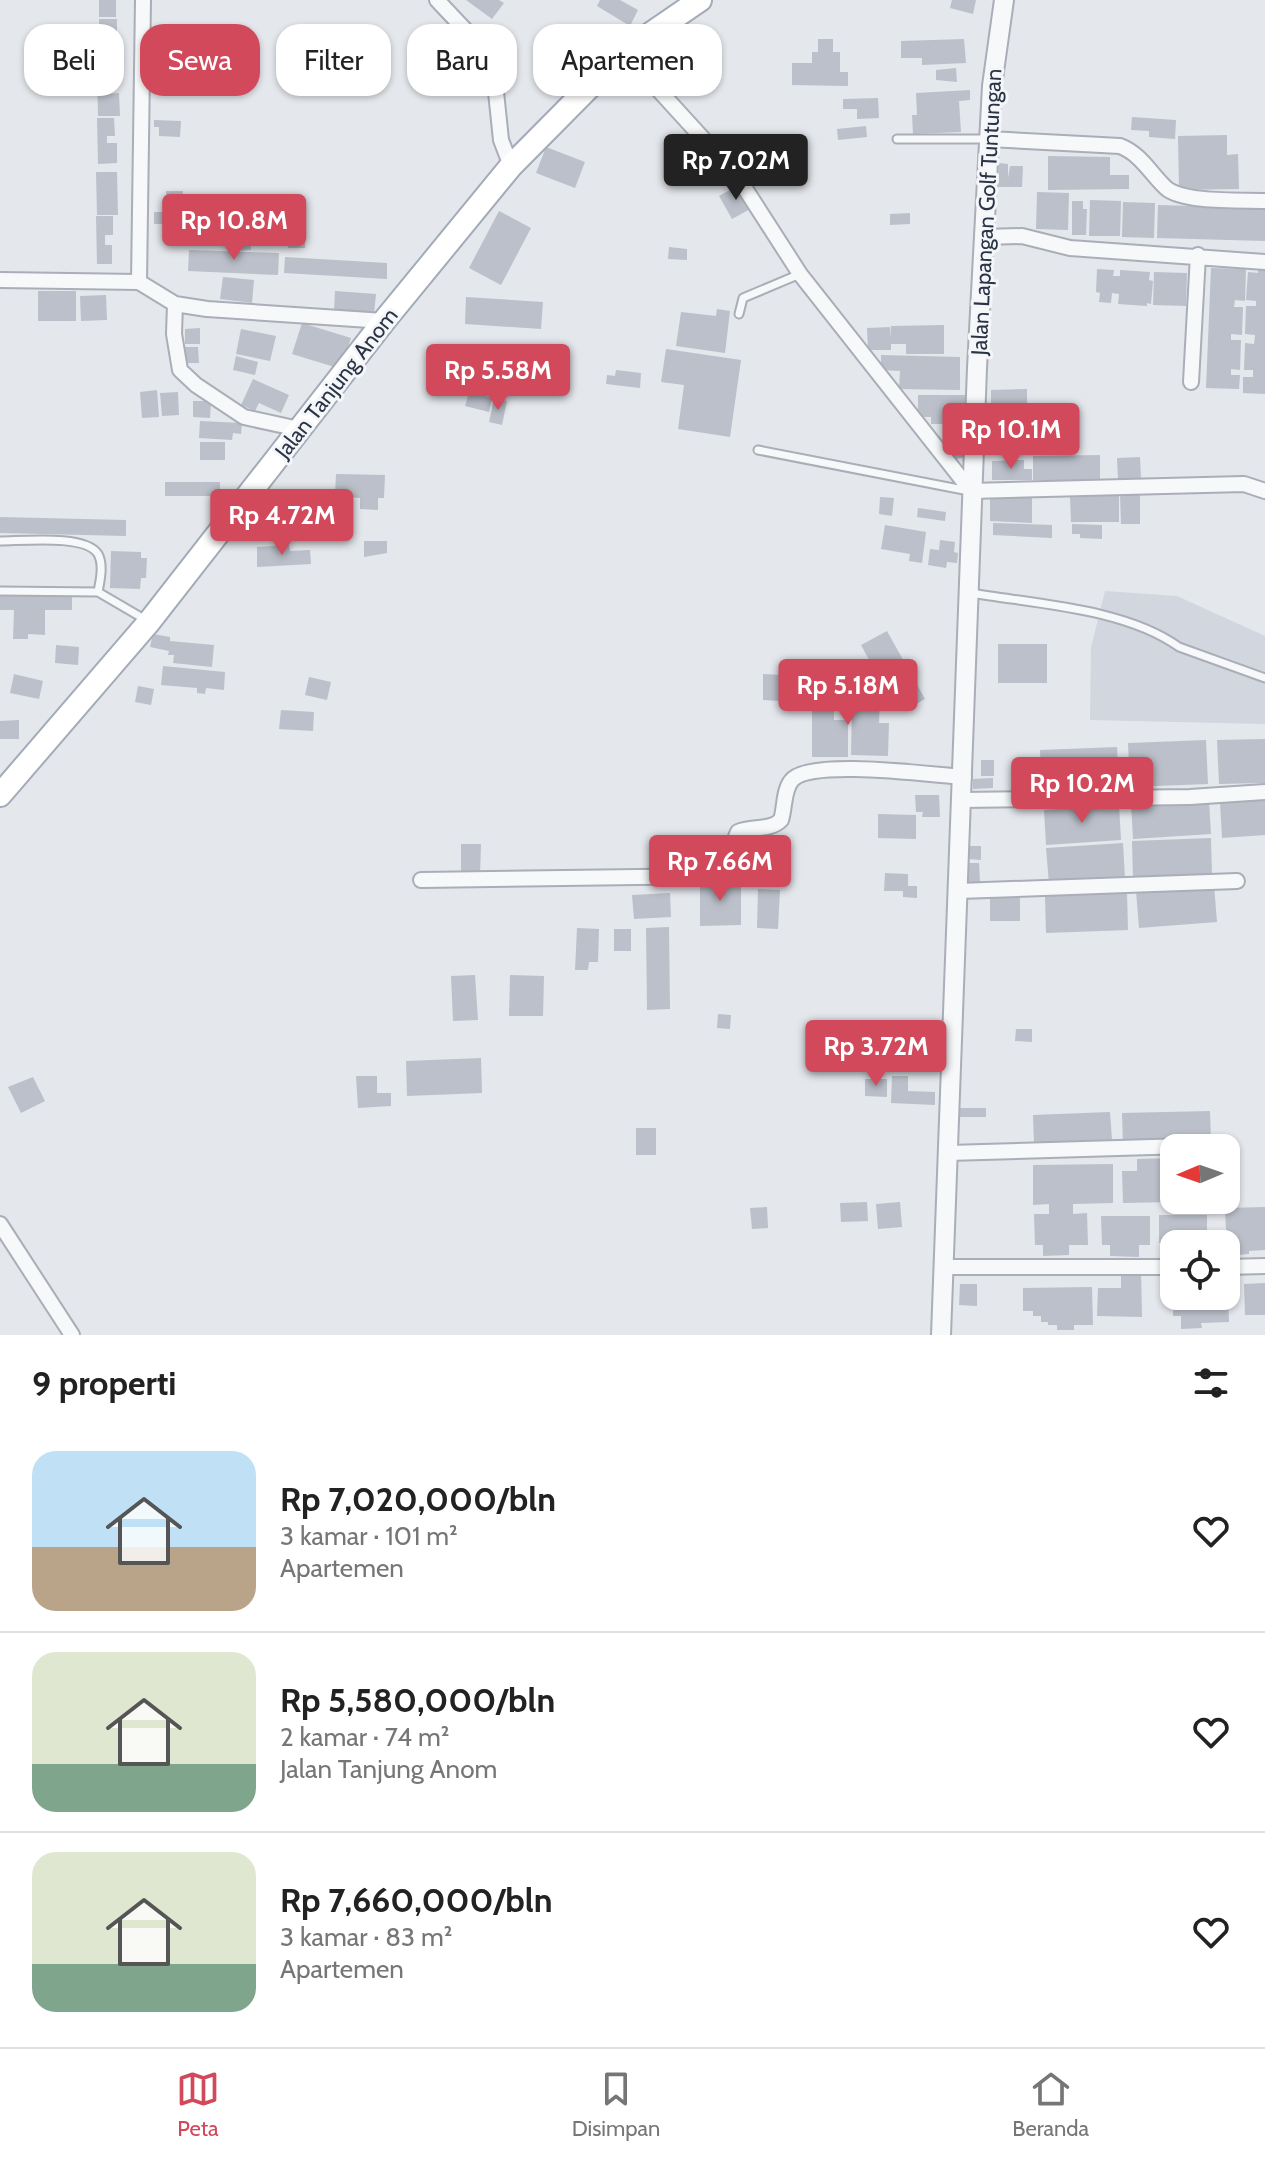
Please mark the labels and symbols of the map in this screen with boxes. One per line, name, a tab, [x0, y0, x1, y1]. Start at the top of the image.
street label: Jalan Lapangan Golf Tuntungan	[965, 68, 1007, 357]
pin: Rp 7.02M	[653, 134, 819, 202]
pin: Rp 10.8M	[151, 194, 317, 262]
street label: Jalan Tanjung Anom	[269, 303, 404, 465]
pin: Rp 5.58M	[415, 344, 581, 412]
pin: Rp 10.1M	[928, 403, 1094, 471]
pin: Rp 4.72M	[199, 489, 365, 557]
pin: Rp 5.18M	[765, 659, 931, 727]
pin: Rp 10.2M	[999, 757, 1165, 825]
pin: Rp 7.66M	[637, 835, 803, 903]
pin: Rp 3.72M	[793, 1020, 959, 1088]
north arrow	[1160, 1134, 1240, 1214]

